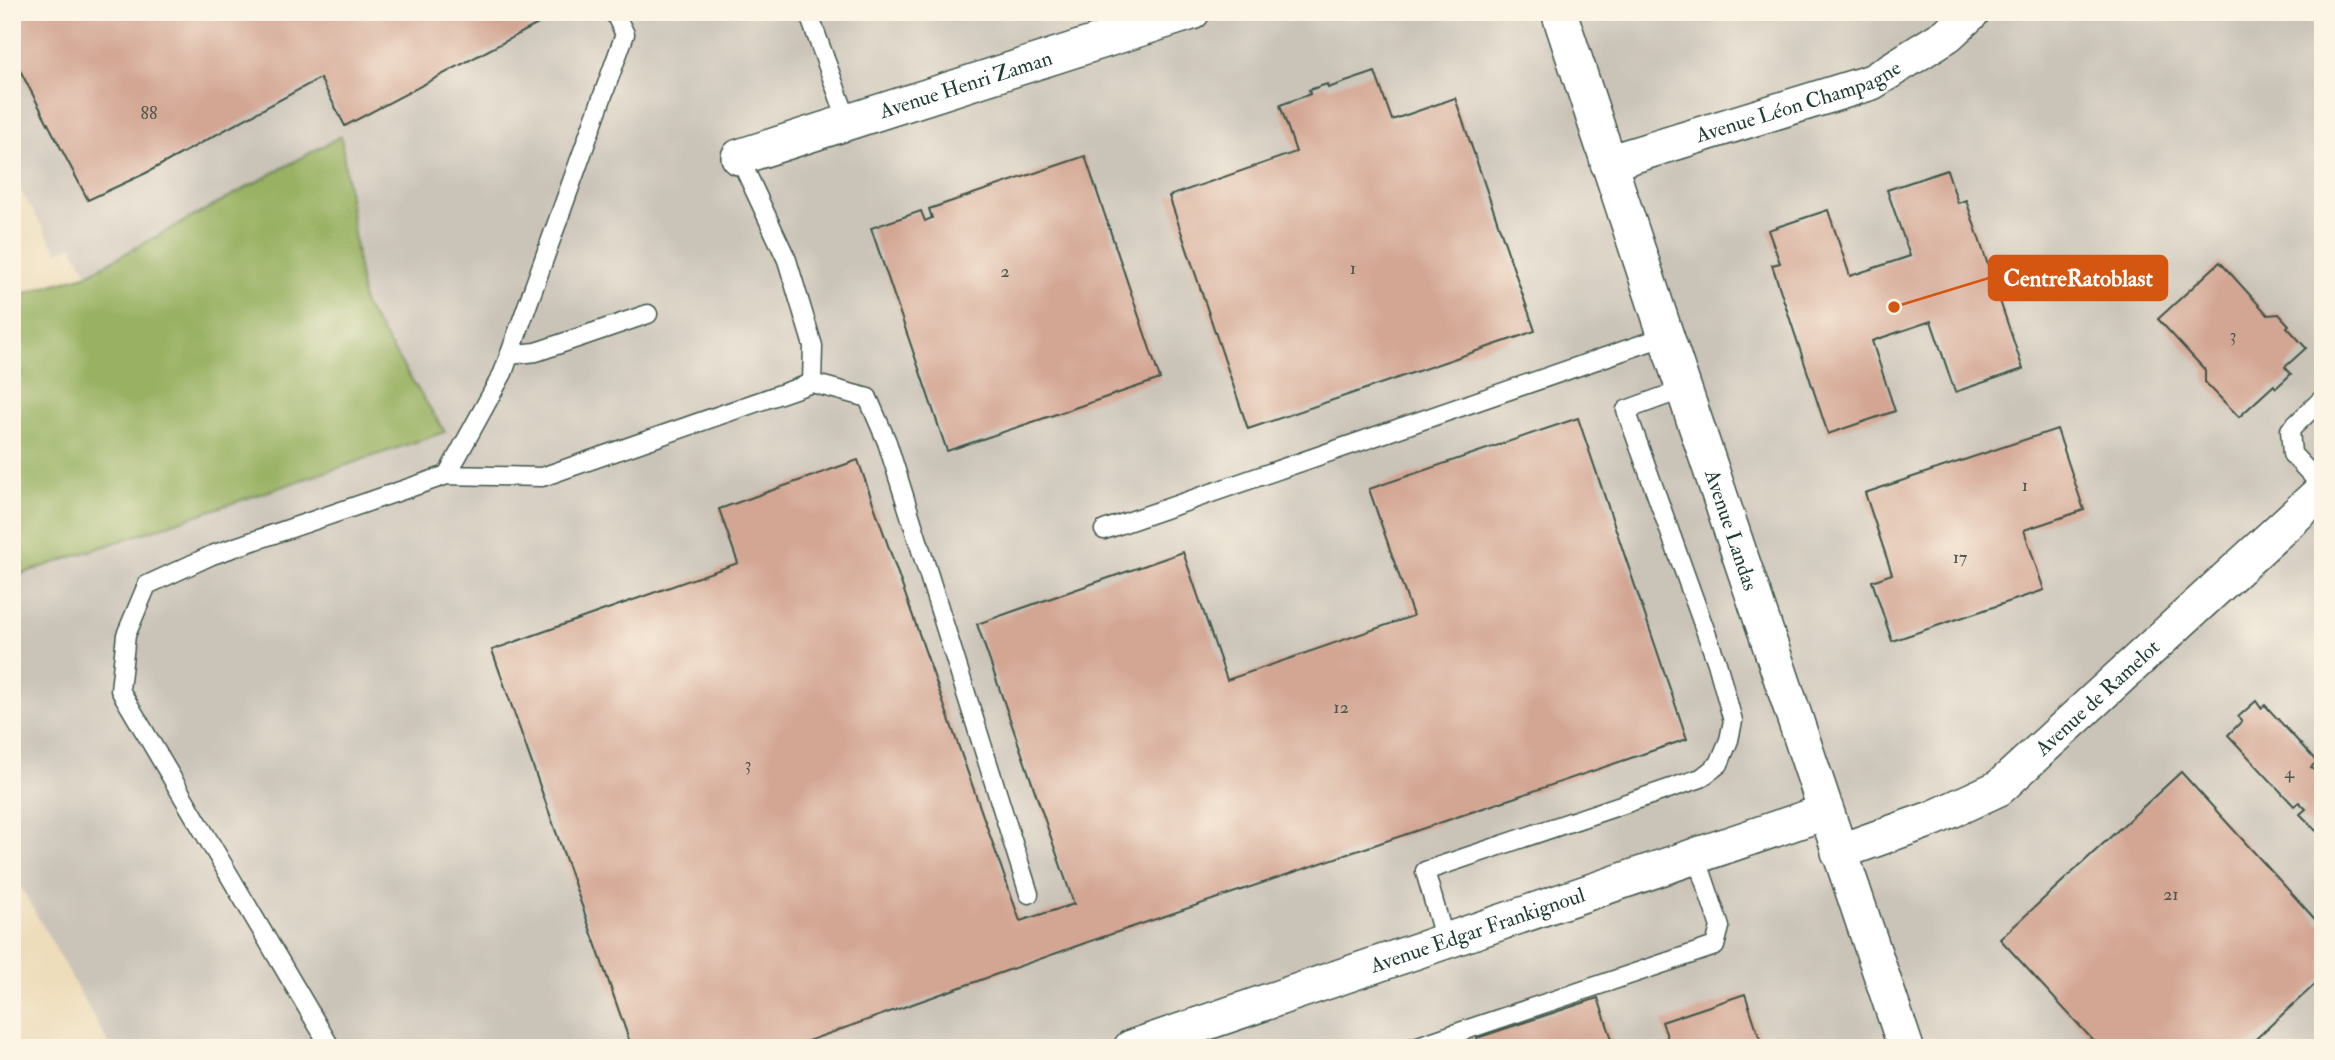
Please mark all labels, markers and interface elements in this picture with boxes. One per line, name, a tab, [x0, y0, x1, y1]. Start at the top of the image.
street label: Avenue Henri Zaman	[875, 45, 1056, 125]
street label: Avenue Léon Champagne	[1692, 54, 1906, 150]
house number: 88	[141, 102, 157, 125]
callout: CentreRatoblast	[1989, 256, 2167, 300]
house number: 1	[1350, 257, 1356, 280]
house number: 2	[1000, 260, 1010, 283]
text: CentreRatoblast	[2003, 264, 2153, 293]
house number: 3	[2230, 324, 2236, 347]
street label: Avenue Landas	[1698, 465, 1764, 594]
house number: 1	[2022, 474, 2028, 497]
house number: 17	[1953, 546, 1967, 569]
street label: Avenue de Ramelot	[2029, 634, 2166, 763]
house number: 12	[1333, 696, 1349, 719]
house number: 3	[745, 753, 751, 776]
house number: 4	[2284, 761, 2295, 784]
street label: Avenue Edgar Frankignoul	[1366, 881, 1589, 980]
house number: 21	[2163, 883, 2179, 906]

